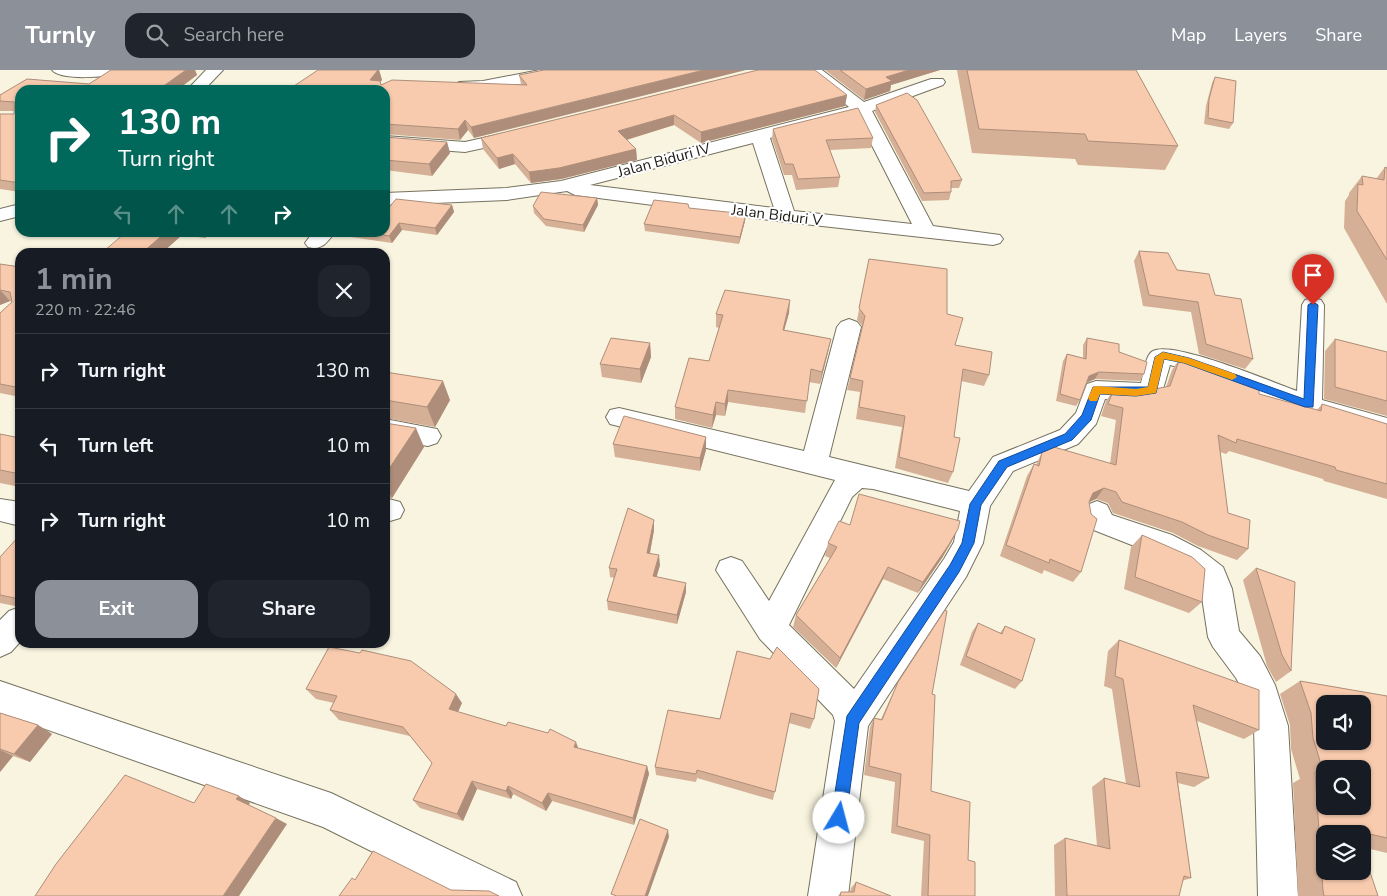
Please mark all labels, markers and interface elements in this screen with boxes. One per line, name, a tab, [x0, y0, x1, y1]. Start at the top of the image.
search box	[125, 13, 475, 58]
text: Turnly	[25, 19, 95, 51]
icon: search	[143, 21, 171, 49]
text: Search here	[183, 22, 284, 48]
text: Map	[1171, 23, 1206, 47]
text: Layers	[1234, 23, 1287, 47]
text: Share	[1315, 23, 1362, 47]
text: 130 m	[118, 99, 221, 146]
icon: right	[35, 105, 100, 170]
street label: Jalan Biduri IV	[614, 138, 713, 182]
text: Turn right	[118, 144, 214, 174]
street label: Jalan Biduri V	[729, 199, 824, 231]
icon: left	[109, 200, 137, 228]
icon: ahead	[162, 200, 190, 228]
icon: ahead	[215, 200, 243, 228]
icon: right	[268, 200, 296, 228]
pin	[1292, 254, 1334, 305]
text: 1 min	[35, 259, 113, 300]
icon: arrive	[1299, 261, 1327, 289]
button: close	[318, 265, 370, 317]
text: 220 m · 22:46	[35, 299, 136, 321]
icon: right	[35, 357, 63, 385]
text: Turn right	[78, 358, 165, 384]
text: 130 m	[315, 358, 370, 384]
icon: left	[35, 432, 63, 460]
text: Turn left	[78, 433, 153, 459]
text: 10 m	[326, 433, 370, 459]
icon: right	[35, 507, 63, 535]
text: Turn right	[78, 508, 165, 534]
text: 10 m	[326, 508, 370, 534]
button: Exit	[35, 580, 198, 638]
button: Share	[208, 580, 370, 638]
map controls	[1316, 695, 1371, 880]
button: sound	[1316, 695, 1371, 750]
button: search	[1316, 760, 1371, 815]
position arrow	[812, 791, 864, 843]
button: layers	[1316, 825, 1371, 880]

